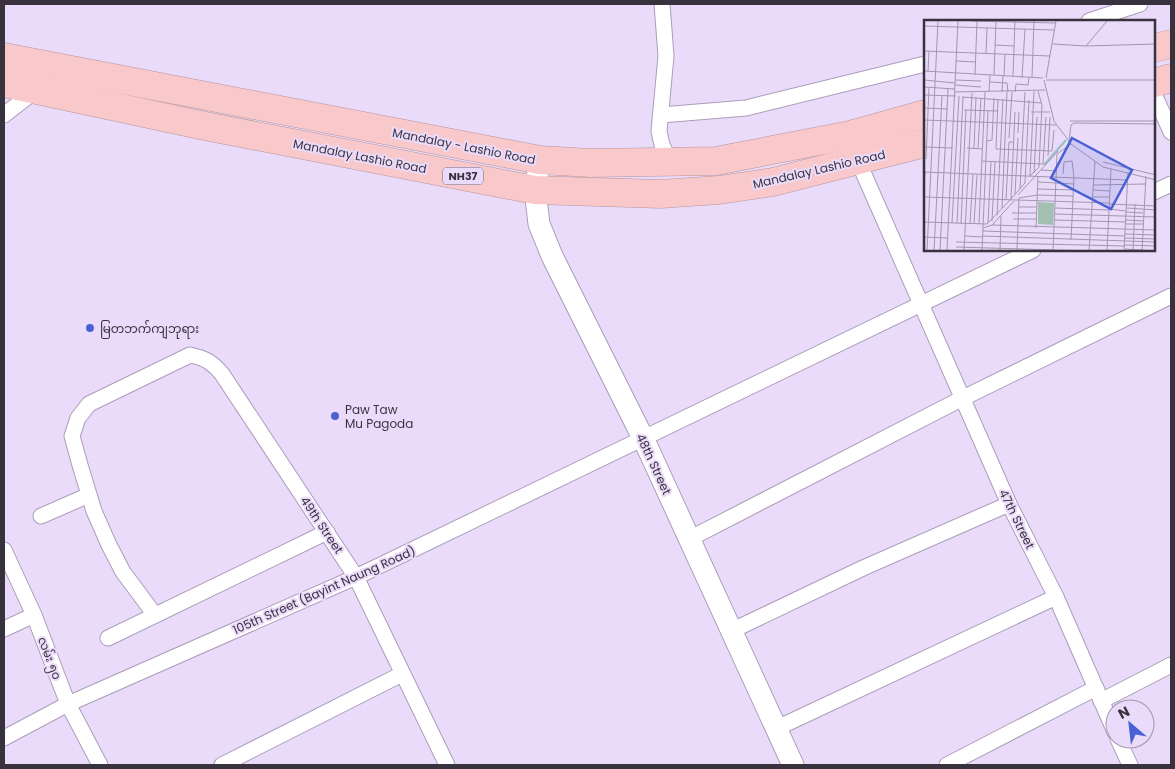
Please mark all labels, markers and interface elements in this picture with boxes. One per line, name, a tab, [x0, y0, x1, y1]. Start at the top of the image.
inset map	[924, 20, 1155, 251]
street label: Mandalay - Lashio Road	[391, 124, 537, 168]
street label: Mandalay Lashio Road	[292, 135, 428, 177]
street label: Mandalay Lashio Road	[751, 145, 887, 193]
road number: NH37	[443, 168, 483, 185]
place label: မြတဘက်ကျဘုရား	[100, 320, 199, 339]
marker: မြတဘက်ကျဘုရား	[84, 322, 96, 334]
place label: Paw Taw Mu Pagoda	[345, 401, 413, 432]
marker: Paw Taw Mu Pagoda	[329, 410, 341, 422]
street label: 48th Street	[632, 431, 676, 497]
street label: 47th Street	[995, 486, 1039, 552]
street label: 49th Street	[297, 493, 347, 557]
street label: 105th Street (Bayint Naung Road)	[230, 542, 418, 638]
street label: လမ်း ၅၀	[32, 634, 66, 683]
north arrow	[1105, 699, 1155, 749]
text: N	[1115, 701, 1133, 724]

